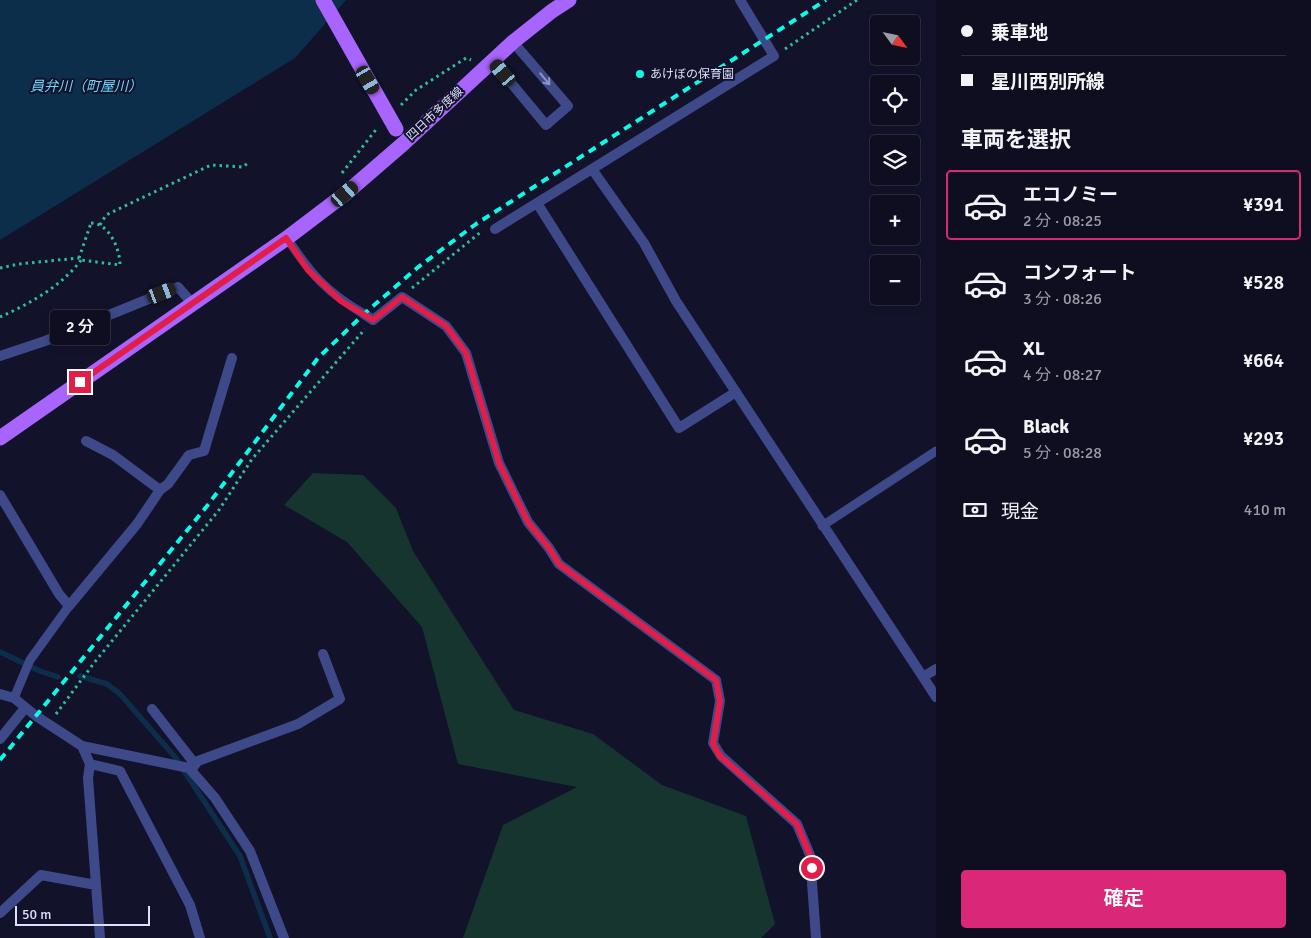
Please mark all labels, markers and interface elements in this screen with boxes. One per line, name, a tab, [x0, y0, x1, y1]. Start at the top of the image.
north arrow	[870, 15, 920, 65]
map controls	[870, 15, 920, 305]
text: 乗車地	[991, 21, 1048, 45]
car	[487, 57, 518, 89]
car	[354, 63, 381, 97]
place label: あけぼの保育園	[650, 67, 734, 82]
marker: あけぼの保育園	[634, 68, 646, 80]
text: 星川西別所線	[991, 70, 1105, 94]
one-way arrow	[539, 72, 550, 85]
button: locate	[870, 75, 920, 125]
water label: 員弁川（町屋川）	[30, 78, 142, 95]
street label: 四日市多度線	[404, 84, 466, 144]
text: 車両を選択	[961, 126, 1071, 153]
button: layers	[870, 135, 920, 185]
car	[328, 178, 361, 210]
icon: car	[963, 183, 1008, 228]
text: エコノミー	[1023, 183, 1118, 207]
text: ¥391	[1243, 193, 1284, 217]
button: +	[870, 195, 920, 245]
text: 2 分 · 08:25	[1023, 211, 1102, 231]
button: −	[870, 255, 920, 305]
icon: car	[963, 261, 1008, 306]
text: コンフォート	[1023, 261, 1136, 285]
text: ¥528	[1243, 271, 1284, 295]
car	[145, 281, 178, 305]
text: 3 分 · 08:26	[1023, 289, 1102, 309]
callout: 2 分	[50, 310, 110, 344]
text: 2 分	[66, 317, 94, 337]
text: XL	[1023, 337, 1045, 361]
icon: car	[963, 339, 1008, 384]
text: ¥664	[1243, 349, 1284, 373]
text: 4 分 · 08:27	[1023, 365, 1102, 385]
route end	[69, 371, 91, 393]
text: Black	[1023, 415, 1069, 439]
icon: car	[963, 417, 1008, 462]
text: ¥293	[1243, 427, 1284, 451]
text: 5 分 · 08:28	[1023, 443, 1102, 463]
icon: cash	[961, 496, 989, 524]
text: 現金	[1001, 500, 1039, 524]
text: 410 m	[1244, 500, 1286, 520]
route start	[801, 857, 823, 879]
button: 確定	[961, 870, 1286, 928]
scale bar	[15, 903, 150, 926]
text: 50 m	[22, 906, 51, 923]

